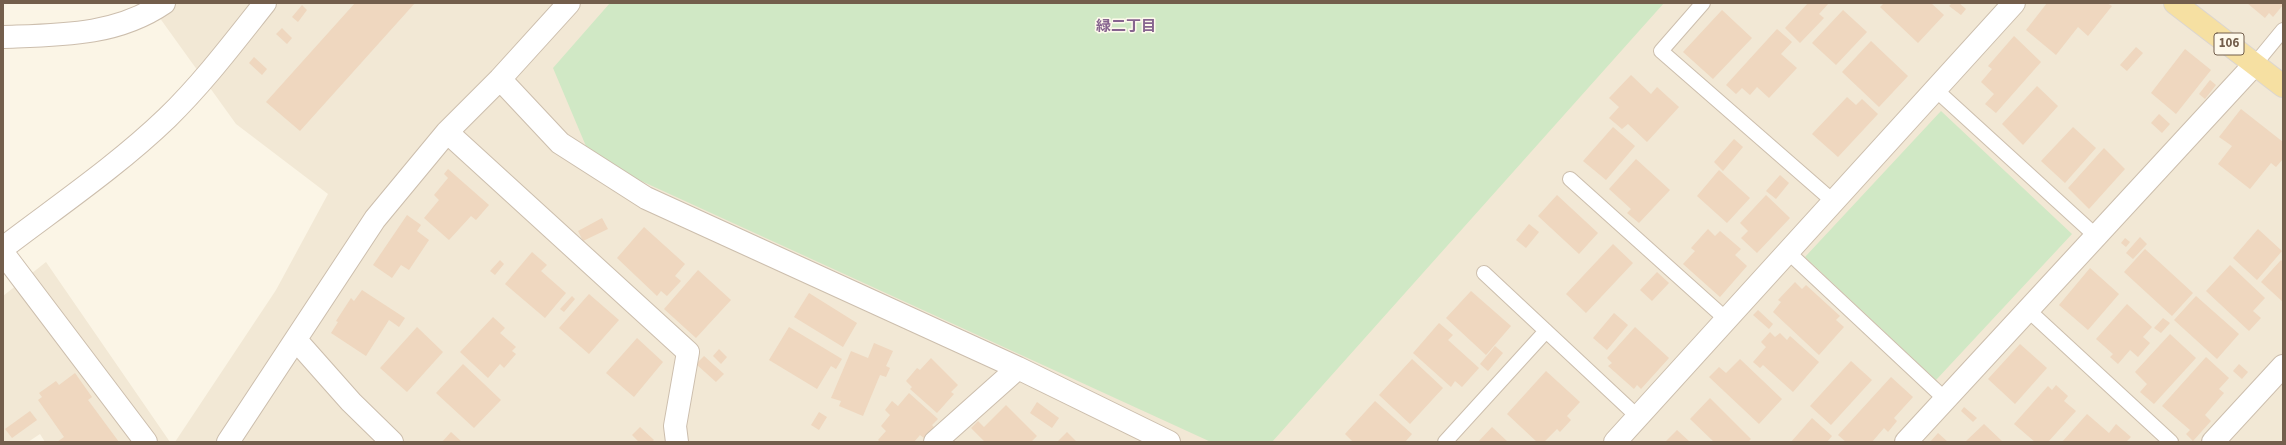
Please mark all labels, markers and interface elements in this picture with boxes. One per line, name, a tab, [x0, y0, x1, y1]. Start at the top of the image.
district label: 緑二丁目	[1096, 19, 1156, 37]
road number: 106	[2214, 33, 2244, 55]

